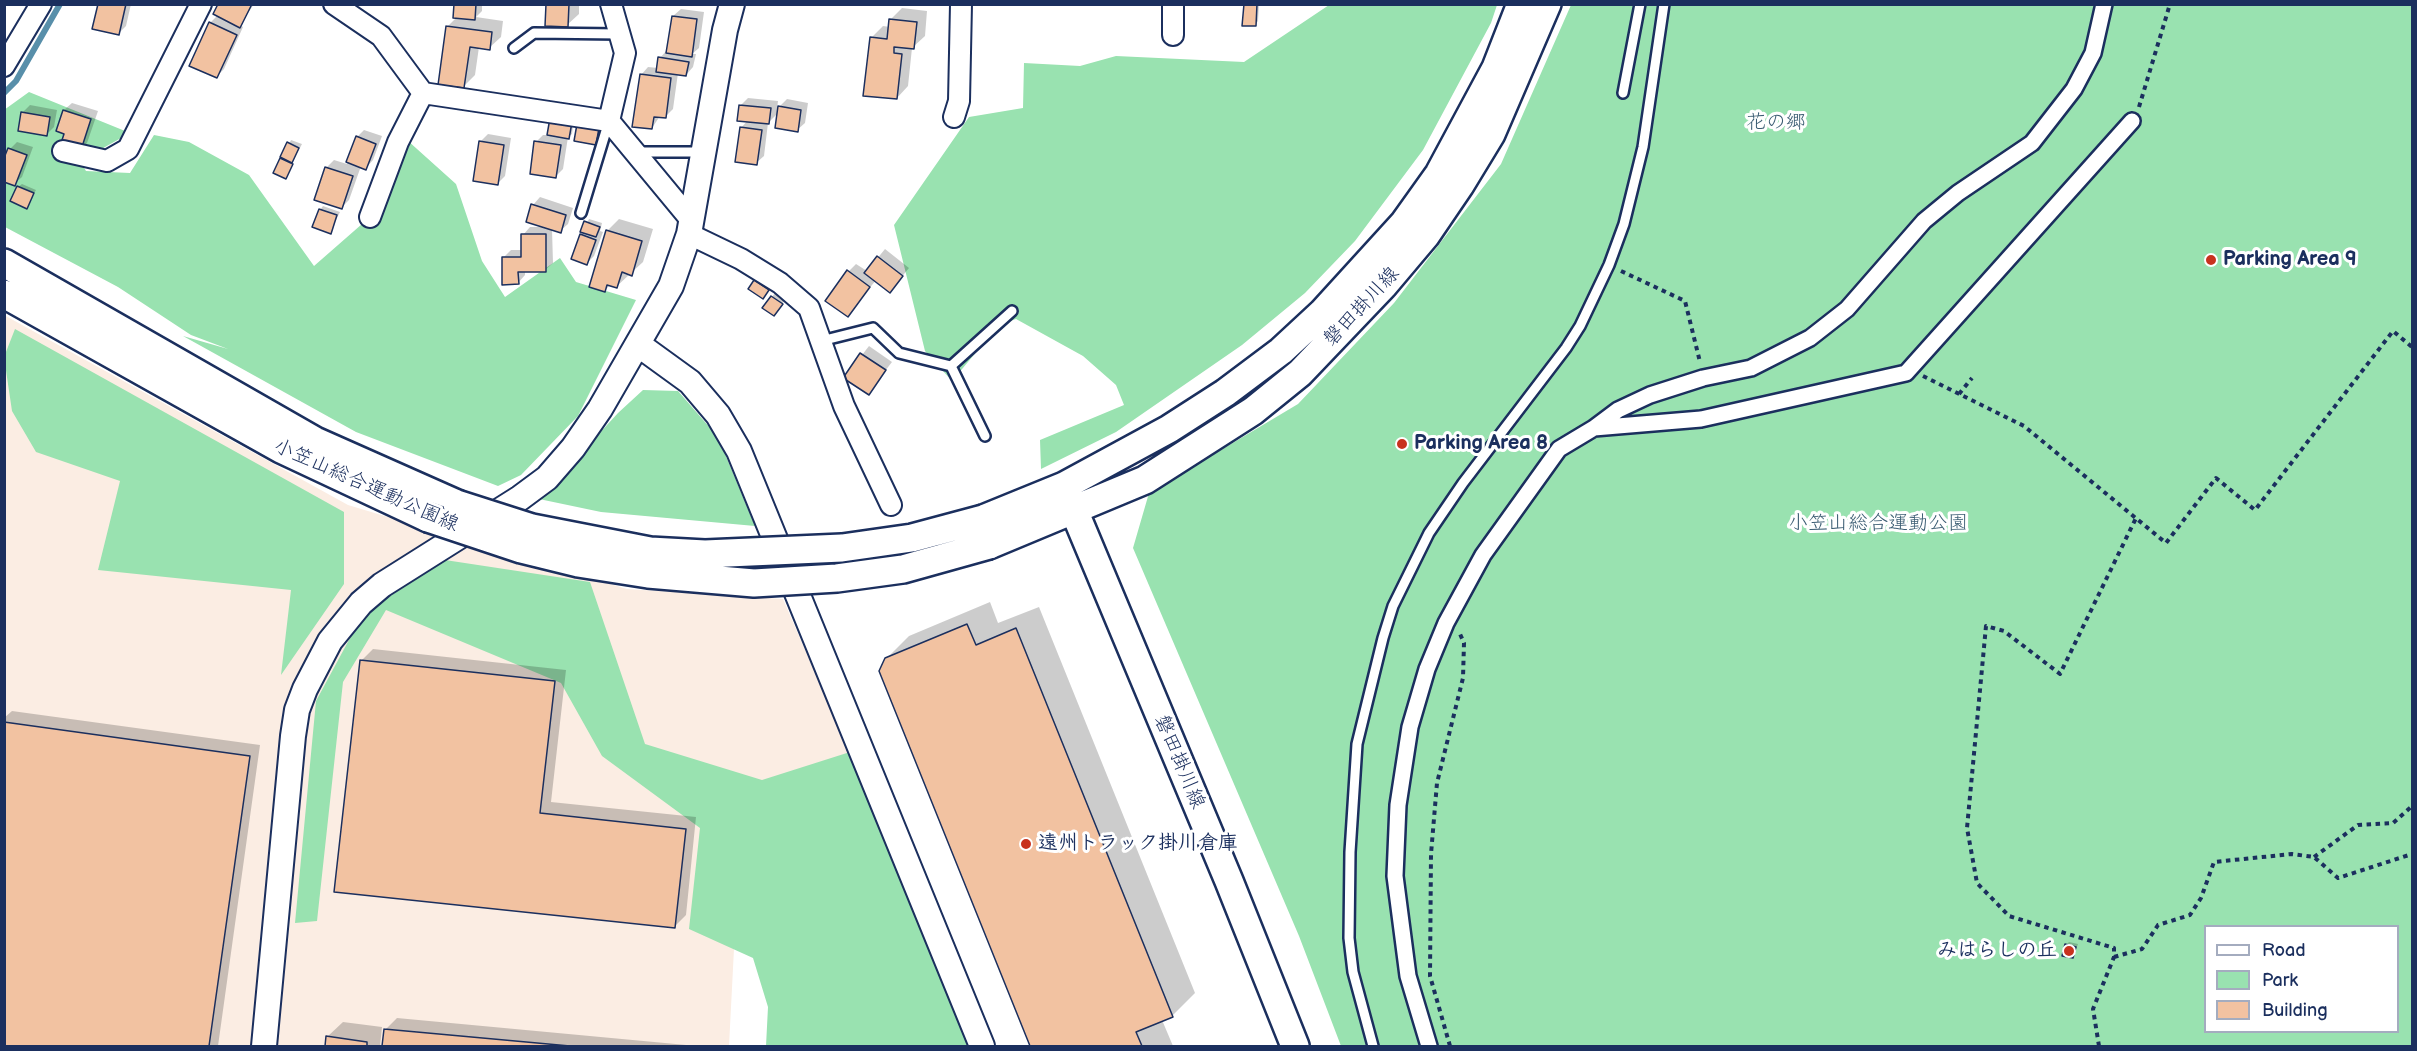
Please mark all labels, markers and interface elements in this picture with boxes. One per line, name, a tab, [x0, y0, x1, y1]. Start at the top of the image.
park label: 花の郷	[1746, 111, 1806, 135]
place label: Parking Area 9	[2223, 248, 2357, 272]
marker: Parking Area 9	[2204, 253, 2218, 267]
street label: 磐田掛川線	[1319, 262, 1405, 352]
place label: Parking Area 8	[1414, 432, 1548, 456]
street label: 小笠山総合運動公園線	[270, 434, 462, 538]
marker: Parking Area 8	[1395, 437, 1409, 451]
park label: 小笠山総合運動公園	[1788, 512, 1968, 536]
street label: 磐田掛川線	[1148, 711, 1210, 813]
place label: 遠州トラック掛川倉庫	[1038, 832, 1238, 856]
marker: 遠州トラック掛川倉庫	[1019, 837, 1033, 851]
legend	[2204, 925, 2399, 1033]
place label: みはらしの丘	[1937, 939, 2057, 963]
text: Road	[2262, 940, 2306, 961]
marker: みはらしの丘	[2062, 944, 2076, 958]
text: Park	[2262, 970, 2298, 991]
text: Building	[2262, 1000, 2328, 1021]

